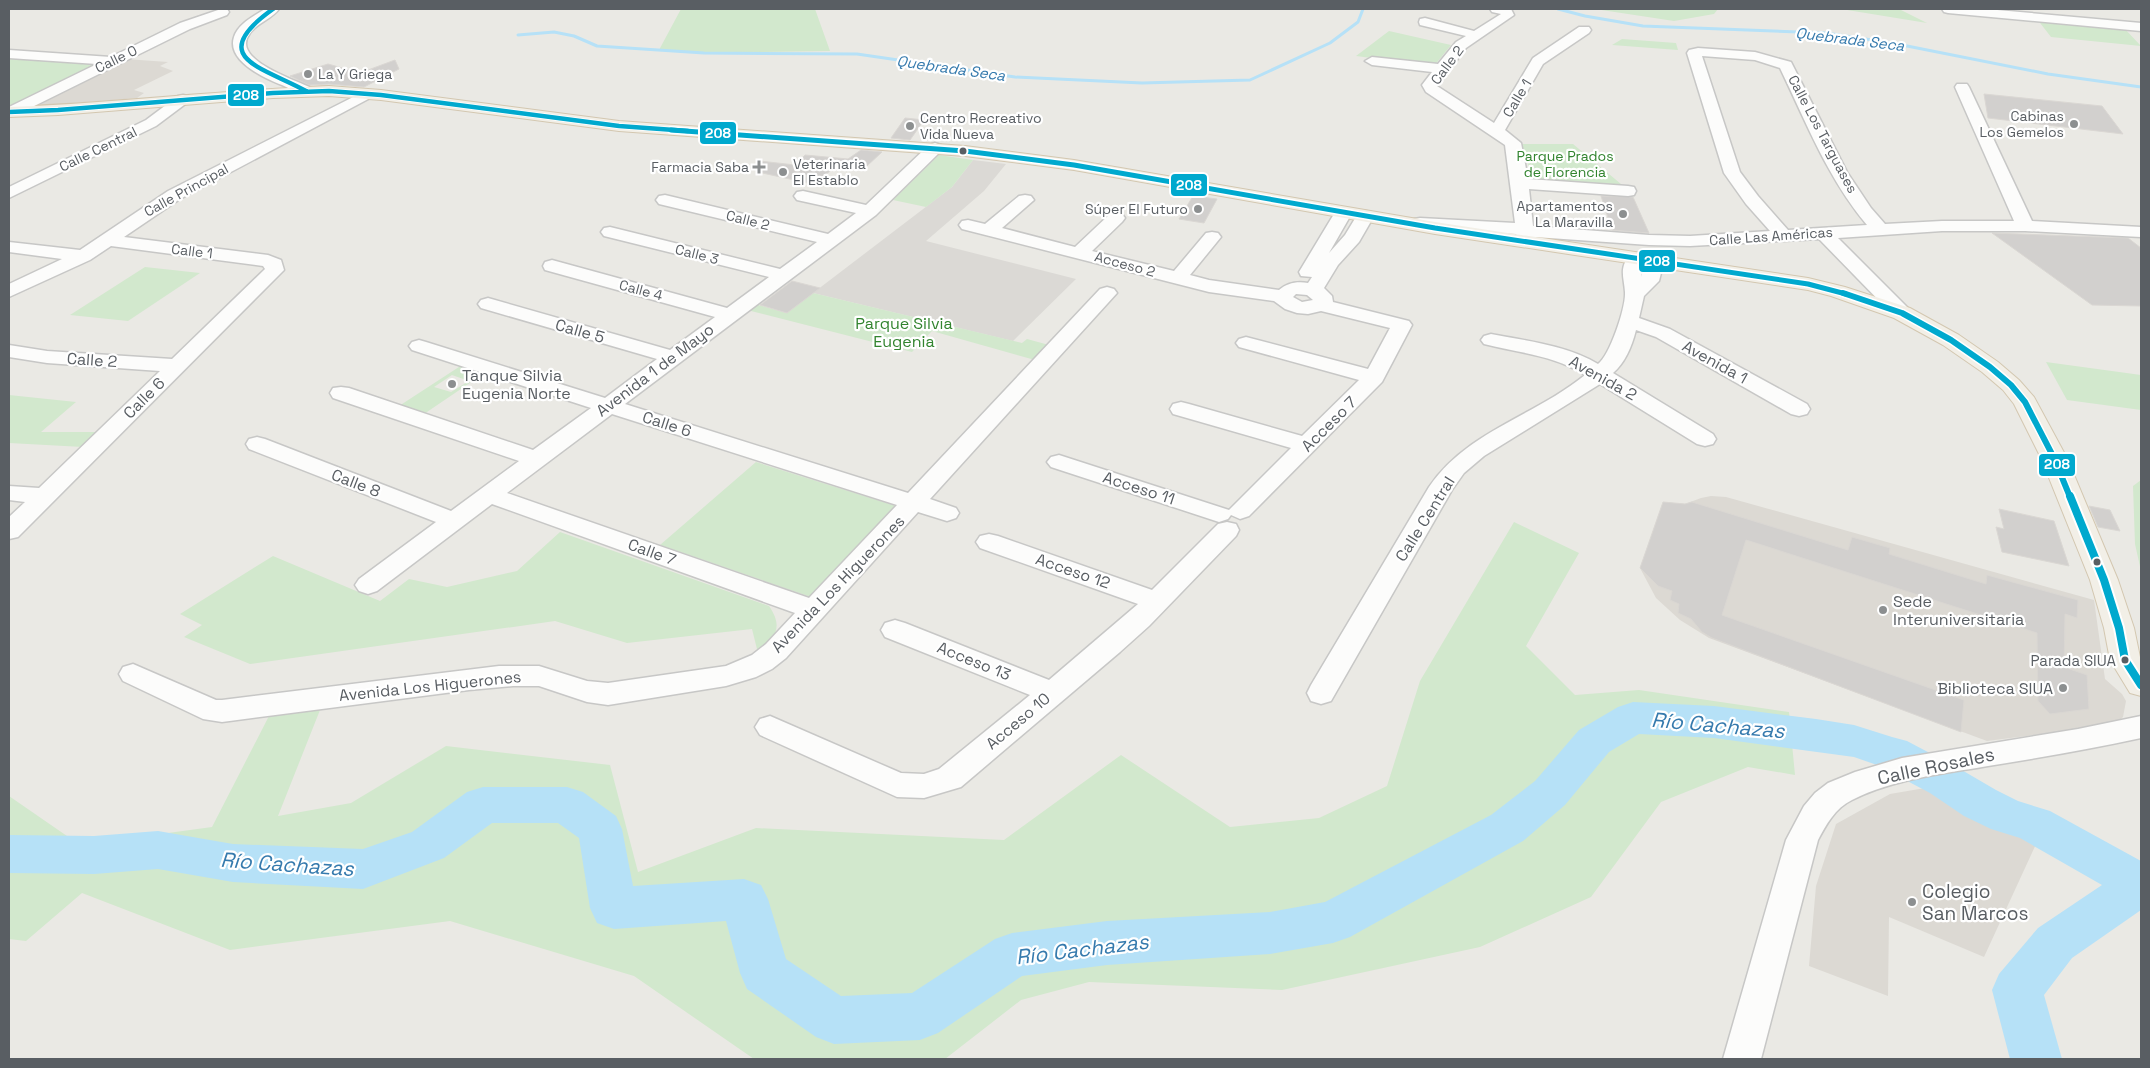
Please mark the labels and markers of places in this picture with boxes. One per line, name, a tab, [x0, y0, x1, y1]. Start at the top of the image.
place label: La Y Griega	[318, 65, 392, 83]
marker: La Y Griega	[302, 68, 314, 80]
place label: Cabinas Los Gemelos	[1979, 107, 2064, 141]
place label: Centro Recreativo Vida Nueva	[920, 109, 1042, 143]
marker: Cabinas Los Gemelos	[2068, 118, 2080, 130]
marker: Centro Recreativo Vida Nueva	[904, 120, 916, 132]
unlabelled marker	[958, 146, 968, 156]
place label: Veterinaria El Establo	[793, 155, 866, 189]
place label: Farmacia Saba	[651, 158, 749, 176]
marker: Farmacia Saba	[753, 161, 765, 173]
marker: Veterinaria El Establo	[777, 166, 789, 178]
place label: Apartamentos La Maravilla	[1516, 197, 1613, 231]
place label: Súper El Futuro	[1085, 200, 1188, 218]
marker: Súper El Futuro	[1192, 203, 1204, 215]
marker: Apartamentos La Maravilla	[1617, 208, 1629, 220]
place label: Tanque Silvia Eugenia Norte	[462, 365, 571, 404]
marker: Tanque Silvia Eugenia Norte	[446, 378, 458, 390]
unlabelled marker	[2092, 557, 2102, 567]
place label: Sede Interuniversitaria	[1893, 591, 2024, 630]
marker: Sede Interuniversitaria	[1877, 604, 1889, 616]
place label: Parada SIUA	[2030, 651, 2117, 670]
marker: Parada SIUA	[2120, 655, 2130, 665]
place label: Biblioteca SIUA	[1937, 678, 2053, 699]
marker: Biblioteca SIUA	[2057, 682, 2069, 694]
place label: Colegio San Marcos	[1922, 879, 2028, 926]
marker: Colegio San Marcos	[1906, 896, 1918, 908]

